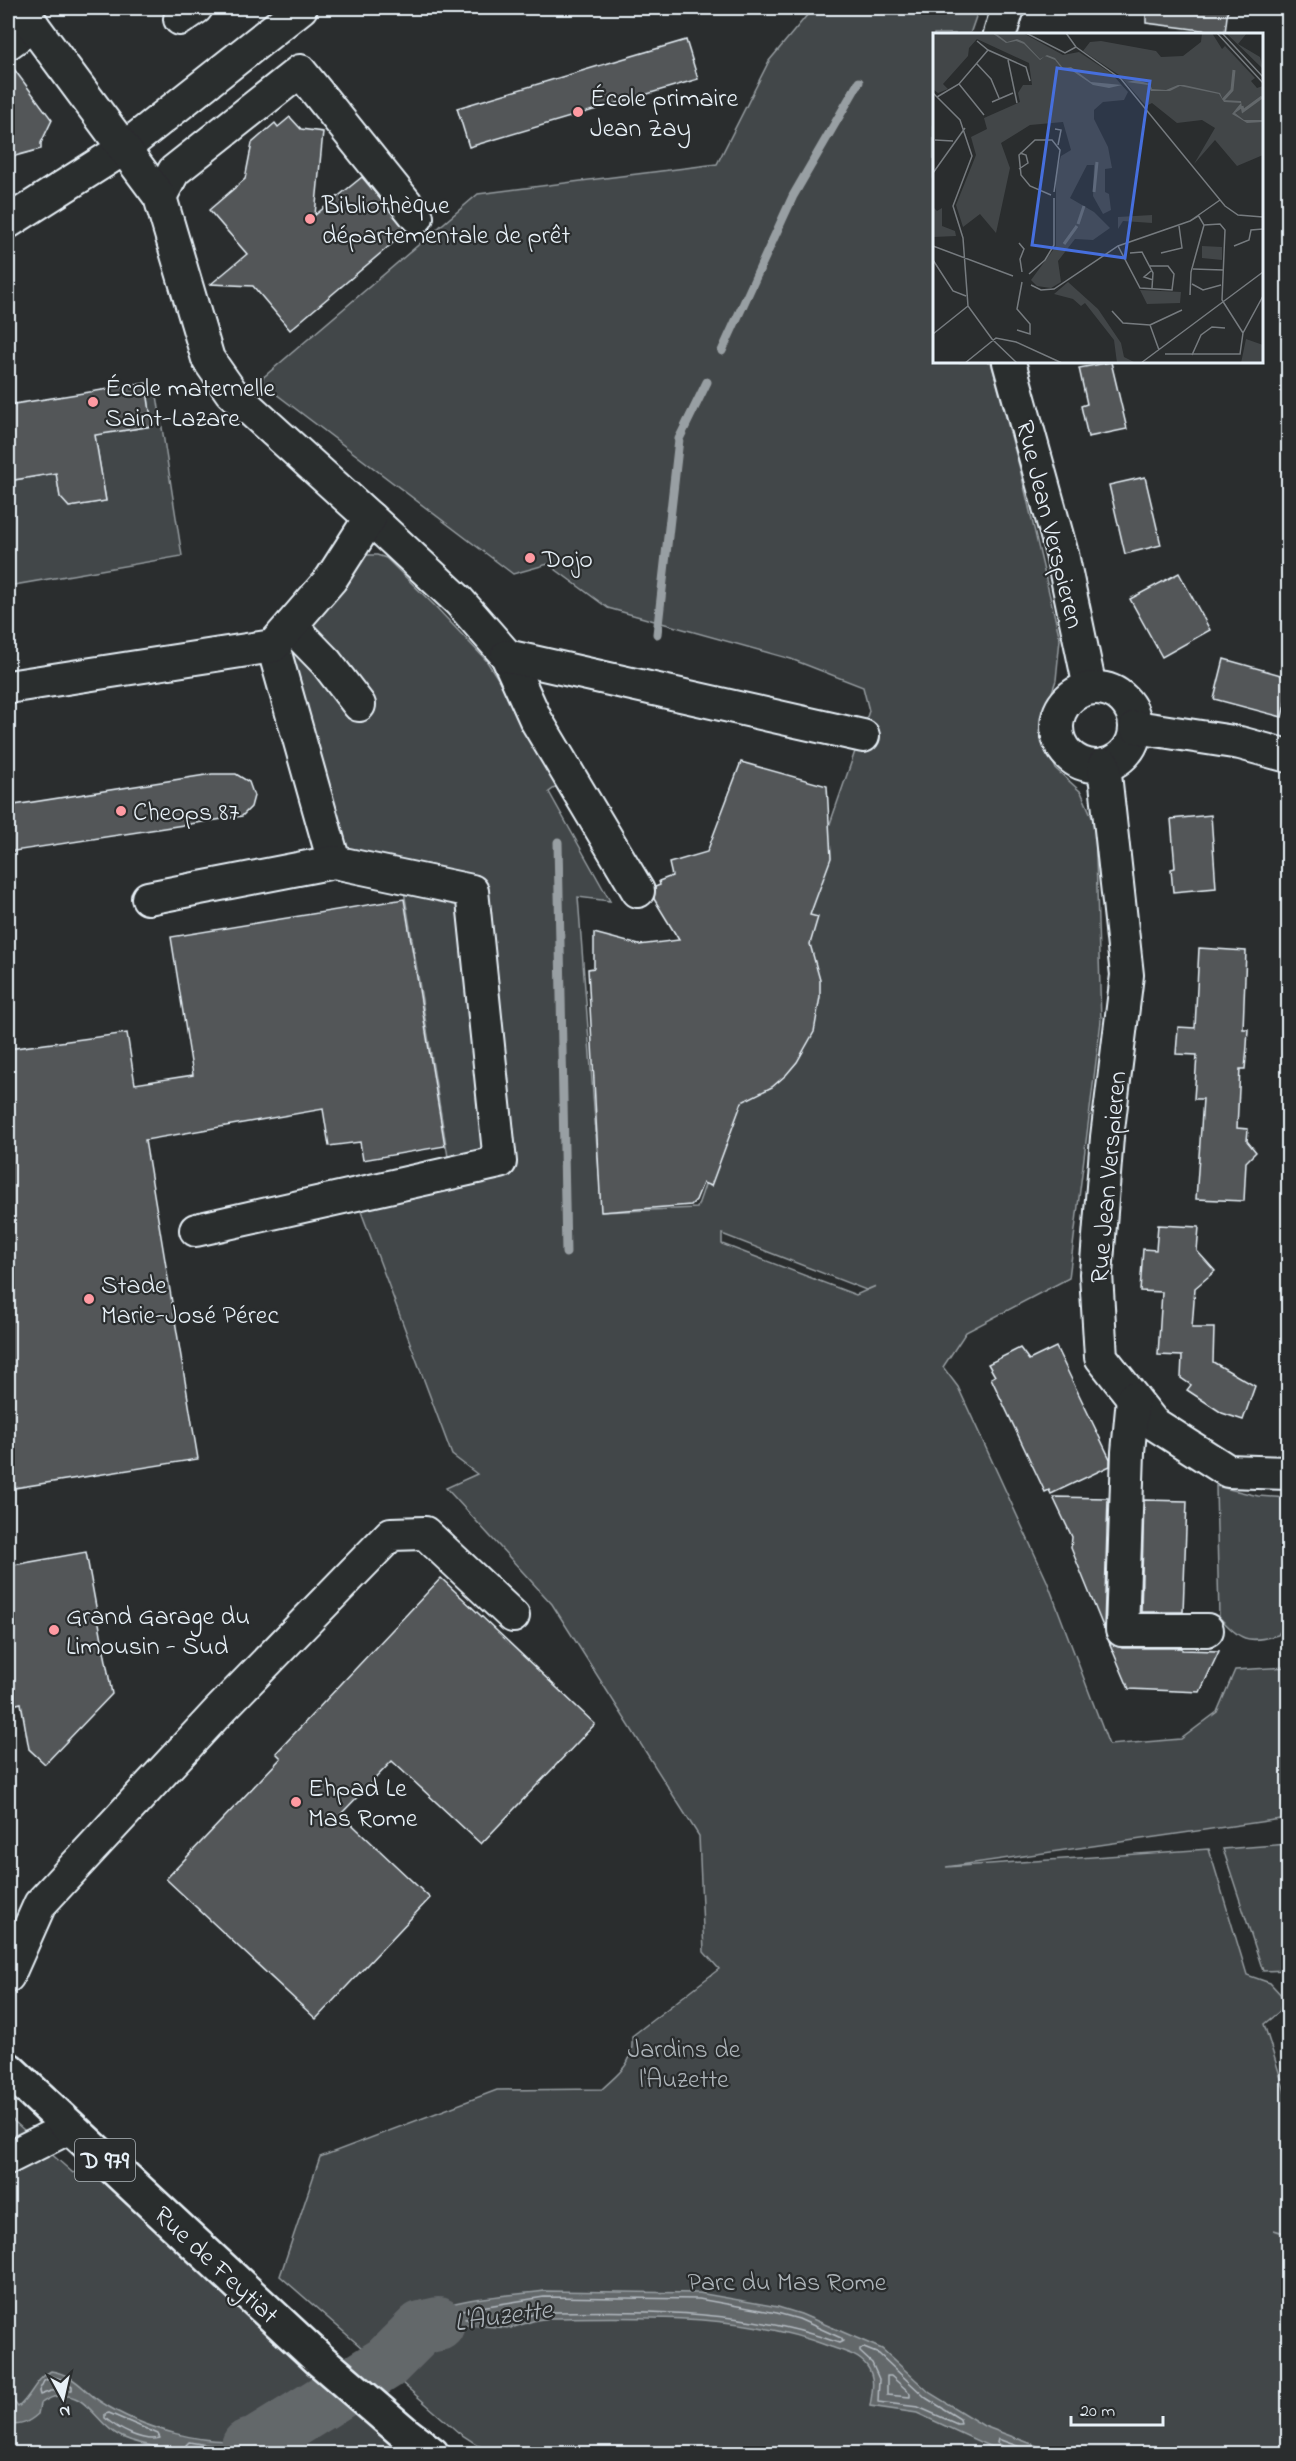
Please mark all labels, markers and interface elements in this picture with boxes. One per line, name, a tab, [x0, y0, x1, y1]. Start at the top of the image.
inset map	[933, 33, 1263, 363]
place label: École primaire Jean Zay	[590, 81, 738, 149]
marker: École primaire Jean Zay	[571, 105, 585, 119]
place label: Bibliothèque départementale de prêt	[321, 188, 570, 256]
marker: Bibliothèque départementale de prêt	[303, 212, 317, 226]
place label: École maternelle Saint-Lazare	[105, 371, 275, 439]
marker: École maternelle Saint-Lazare	[86, 395, 100, 409]
street label: Rue Jean Verspieren	[1004, 417, 1092, 633]
place label: Dojo	[541, 542, 593, 580]
marker: Dojo	[523, 551, 537, 565]
place label: Cheops 87	[133, 795, 239, 833]
marker: Cheops 87	[114, 804, 128, 818]
street label: Rue Jean Verspieren	[1082, 1069, 1138, 1285]
place label: Stade Marie-José Pérec	[101, 1268, 279, 1336]
marker: Stade Marie-José Pérec	[82, 1292, 96, 1306]
place label: Grand Garage du Limousin - Sud	[66, 1599, 250, 1667]
marker: Grand Garage du Limousin - Sud	[47, 1623, 61, 1637]
place label: Ehpad Le Mas Rome	[308, 1771, 418, 1839]
marker: Ehpad Le Mas Rome	[289, 1795, 303, 1809]
park label: Jardins de l'Auzette	[628, 2032, 741, 2100]
road number: D 979	[75, 2139, 135, 2181]
street label: Rue de Feytiat	[144, 2198, 286, 2335]
park label: Parc du Mas Rome	[688, 2265, 887, 2303]
water label: L'Auzette	[452, 2291, 557, 2344]
north arrow	[33, 2368, 93, 2428]
scale bar	[1071, 2389, 1162, 2427]
text: N	[58, 2398, 72, 2424]
text: 20 m	[1080, 2399, 1115, 2425]

